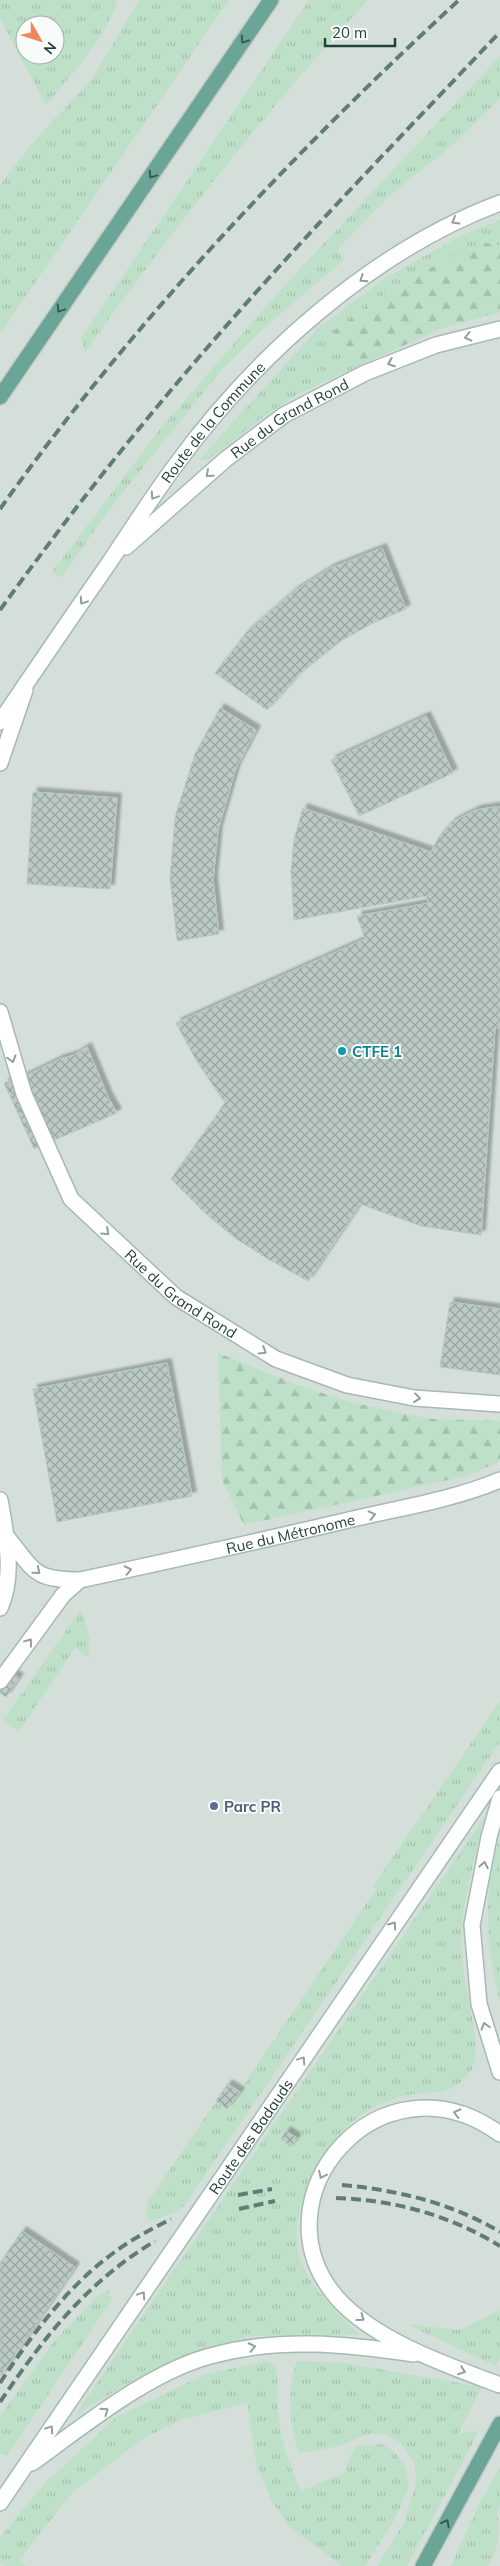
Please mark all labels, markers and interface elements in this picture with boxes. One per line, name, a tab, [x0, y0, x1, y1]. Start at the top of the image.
north arrow	[15, 15, 65, 65]
scale bar	[325, 15, 395, 47]
text: 20 m	[332, 23, 367, 42]
one-way arrow	[241, 34, 250, 44]
text: N	[40, 38, 60, 58]
one-way arrow	[149, 169, 158, 178]
one-way arrow	[451, 215, 460, 225]
one-way arrow	[359, 273, 368, 282]
one-way arrow	[57, 303, 66, 313]
one-way arrow	[464, 331, 473, 342]
one-way arrow	[387, 356, 396, 367]
street label: Route de la Commune	[156, 357, 269, 486]
street label: Rue du Grand Rond	[226, 374, 352, 462]
one-way arrow	[205, 468, 214, 477]
one-way arrow	[151, 490, 160, 500]
one-way arrow	[79, 596, 89, 605]
place label: CTFE 1	[352, 1042, 402, 1061]
marker: CTFE 1	[336, 1045, 348, 1057]
one-way arrow	[7, 1055, 17, 1063]
one-way arrow	[101, 1226, 110, 1235]
street label: Rue du Grand Rond	[121, 1245, 241, 1342]
one-way arrow	[257, 1345, 266, 1354]
one-way arrow	[414, 1392, 422, 1403]
street label: Rue du Métronome	[224, 1509, 357, 1557]
one-way arrow	[367, 1510, 376, 1521]
one-way arrow	[123, 1565, 132, 1575]
one-way arrow	[31, 1566, 40, 1574]
one-way arrow	[23, 1638, 32, 1648]
place label: Parc PR	[224, 1797, 281, 1816]
marker: Parc PR	[208, 1800, 220, 1812]
one-way arrow	[478, 1861, 488, 1870]
one-way arrow	[387, 1922, 396, 1931]
one-way arrow	[481, 2022, 491, 2030]
one-way arrow	[296, 2056, 305, 2065]
street label: Route des Badauds	[204, 2075, 297, 2198]
one-way arrow	[452, 2108, 461, 2119]
one-way arrow	[318, 2170, 328, 2179]
one-way arrow	[135, 2291, 145, 2300]
one-way arrow	[355, 2312, 365, 2321]
one-way arrow	[248, 2342, 257, 2352]
one-way arrow	[457, 2365, 465, 2375]
one-way arrow	[99, 2408, 109, 2417]
one-way arrow	[44, 2426, 53, 2435]
one-way arrow	[440, 2519, 450, 2528]

